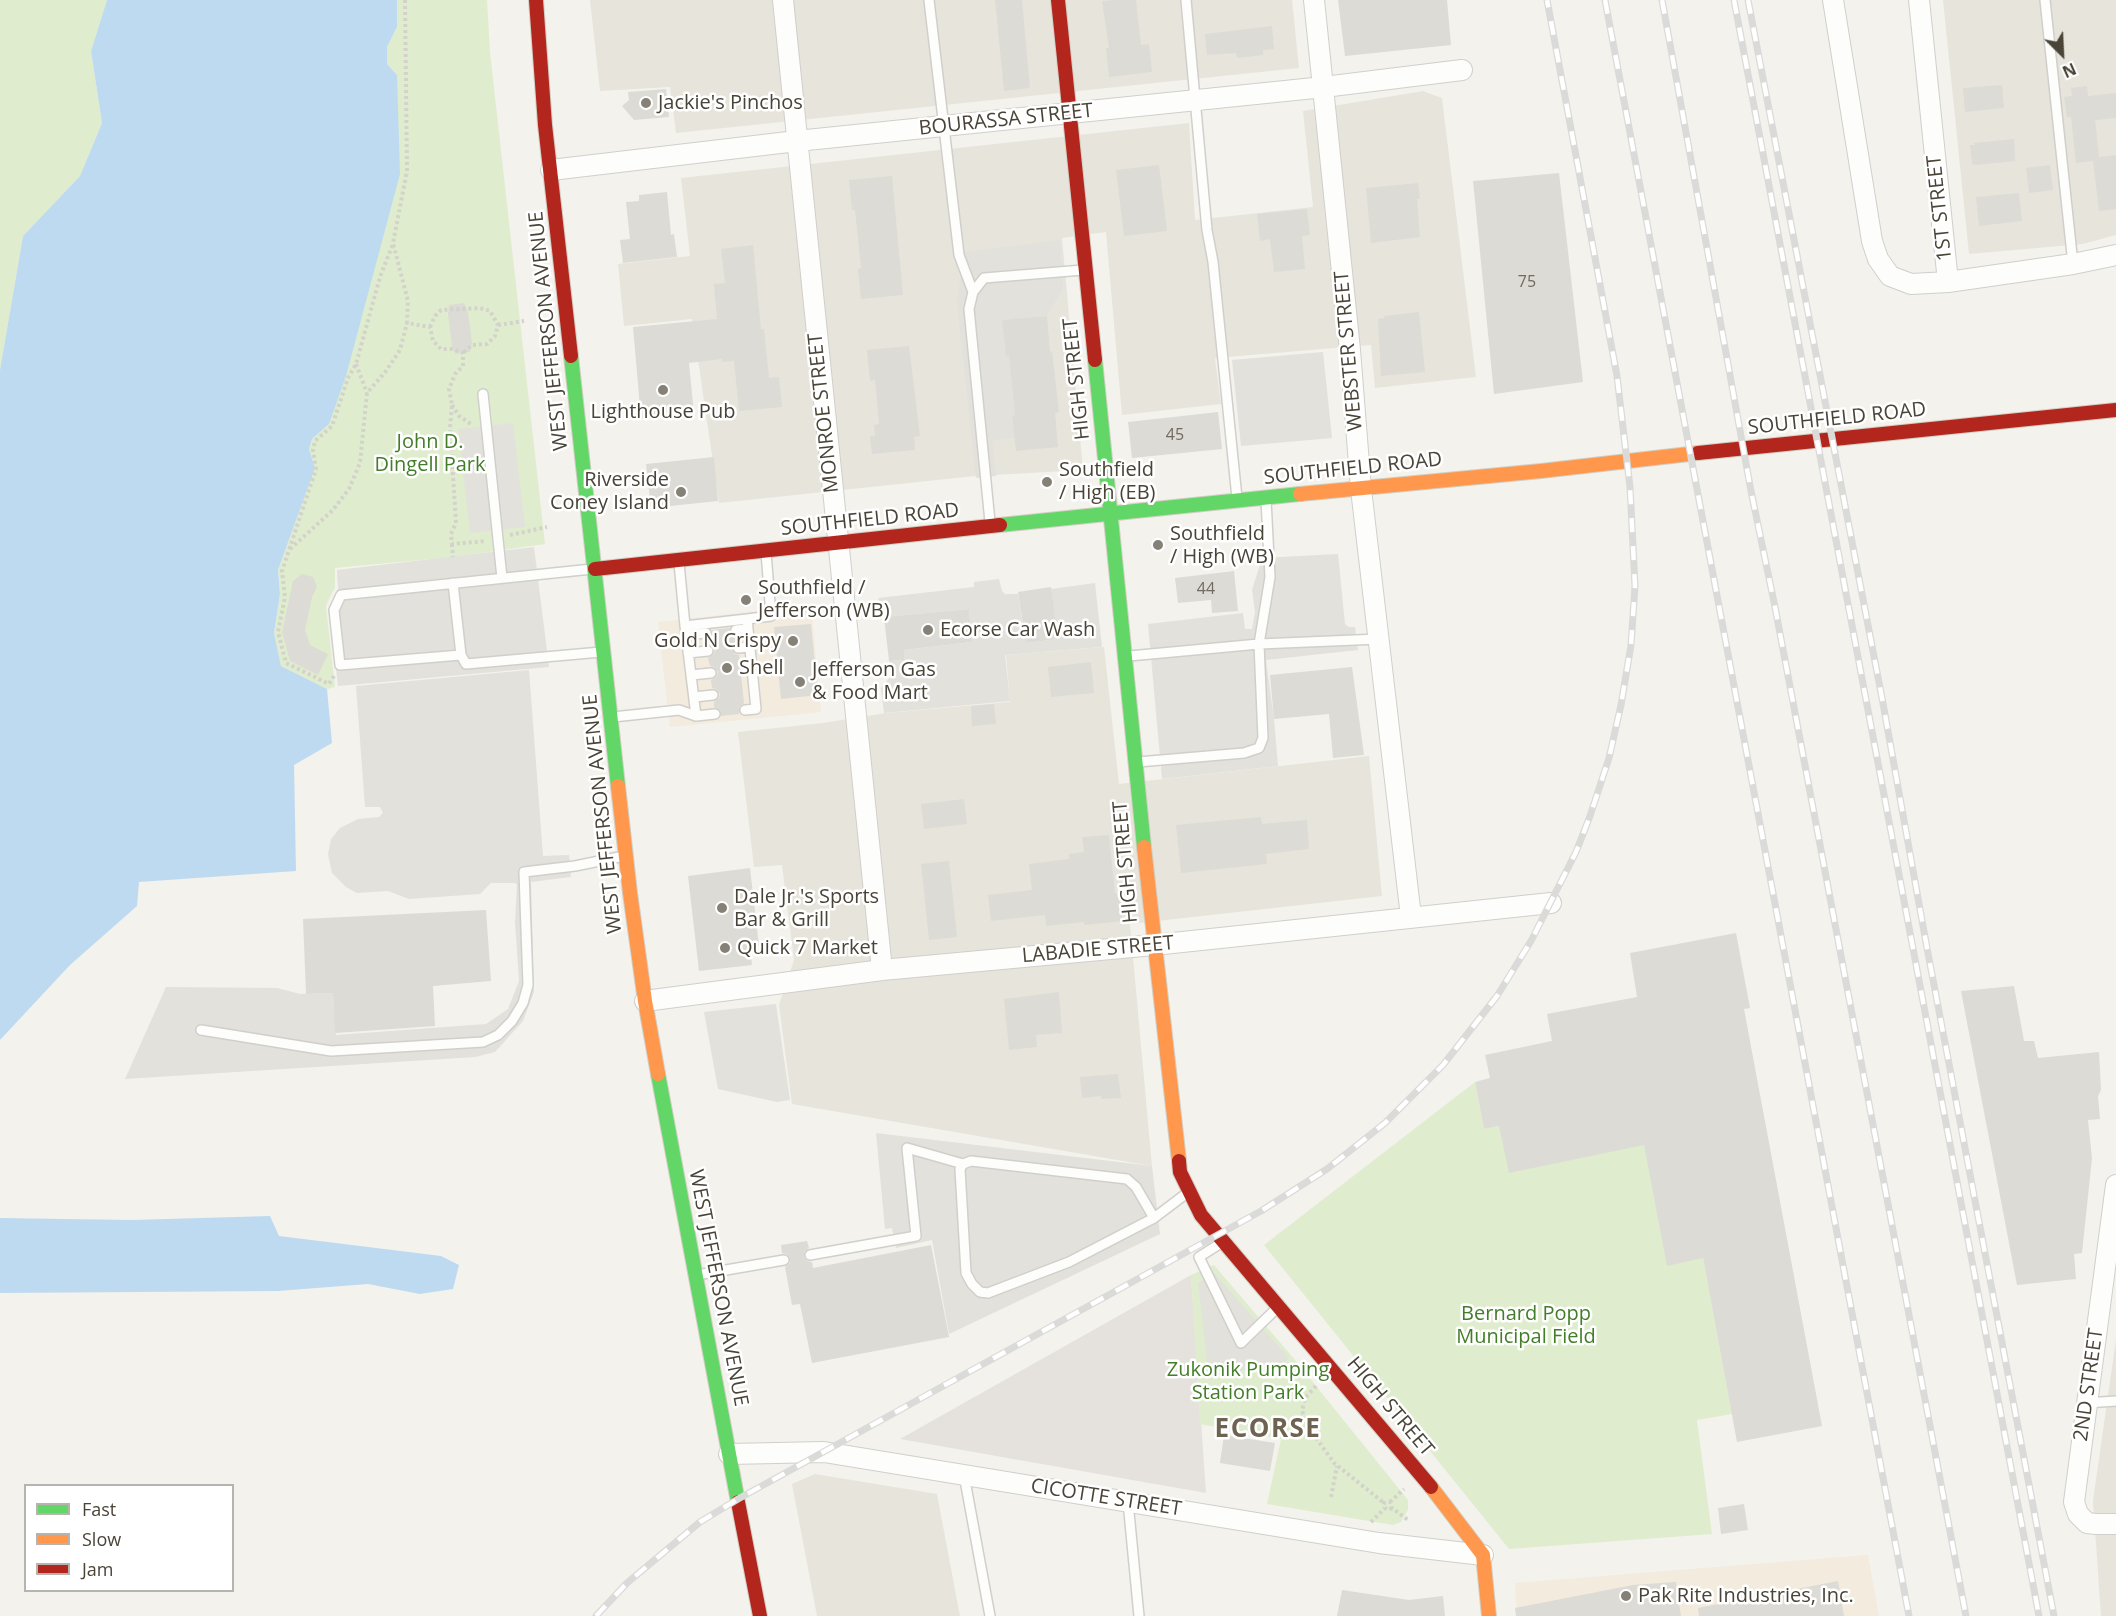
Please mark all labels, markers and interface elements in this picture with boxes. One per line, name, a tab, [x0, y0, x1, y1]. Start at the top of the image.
north arrow	[2032, 24, 2092, 84]
text: N	[2059, 58, 2080, 83]
place label: Jackie's Pinchos	[658, 91, 803, 115]
marker: Jackie's Pinchos	[639, 96, 653, 110]
street label: BOURASSA STREET	[918, 99, 1094, 141]
street label: 1ST STREET	[1923, 154, 1957, 262]
street label: WEST JEFFERSON AVENUE	[524, 210, 574, 452]
street label: WEBSTER STREET	[1330, 270, 1368, 432]
house number: 75	[1518, 272, 1536, 292]
street label: HIGH STREET	[1059, 317, 1095, 441]
street label: MONROE STREET	[804, 332, 844, 494]
marker: Lighthouse Pub	[656, 383, 670, 397]
street label: SOUTHFIELD ROAD	[1747, 398, 1927, 440]
place label: Lighthouse Pub	[591, 400, 735, 424]
house number: 45	[1166, 425, 1184, 445]
park label: John D. Dingell Park	[374, 430, 486, 477]
street label: SOUTHFIELD ROAD	[1263, 448, 1443, 490]
place label: Southfield / High (EB)	[1059, 458, 1155, 505]
place label: Riverside Coney Island	[550, 468, 669, 515]
marker: Southfield / High (EB)	[1040, 475, 1054, 489]
marker: Riverside Coney Island	[674, 485, 688, 499]
street label: SOUTHFIELD ROAD	[780, 499, 960, 541]
place label: Southfield / High (WB)	[1170, 522, 1274, 569]
marker: Southfield / High (WB)	[1151, 538, 1165, 552]
place label: Southfield / Jefferson (WB)	[758, 576, 890, 623]
house number: 44	[1197, 579, 1215, 599]
marker: Southfield / Jefferson (WB)	[739, 593, 753, 607]
place label: Ecorse Car Wash	[940, 618, 1095, 642]
marker: Ecorse Car Wash	[921, 623, 935, 637]
place label: Gold N Crispy	[654, 629, 781, 653]
marker: Gold N Crispy	[786, 634, 800, 648]
place label: Shell	[739, 656, 784, 680]
place label: Jefferson Gas & Food Mart	[812, 658, 936, 705]
marker: Shell	[720, 661, 734, 675]
marker: Jefferson Gas & Food Mart	[793, 675, 807, 689]
street label: WEST JEFFERSON AVENUE	[578, 693, 628, 935]
street label: HIGH STREET	[1109, 800, 1143, 924]
place label: Dale Jr.'s Sports Bar & Grill	[734, 885, 879, 932]
marker: Dale Jr.'s Sports Bar & Grill	[715, 901, 729, 915]
street label: LABADIE STREET	[1021, 931, 1175, 969]
place label: Quick 7 Market	[737, 936, 878, 960]
marker: Quick 7 Market	[718, 941, 732, 955]
street label: WEST JEFFERSON AVENUE	[683, 1168, 753, 1408]
park label: Bernard Popp Municipal Field	[1456, 1302, 1596, 1349]
street label: 2ND STREET	[2069, 1327, 2109, 1443]
street label: HIGH STREET	[1341, 1352, 1439, 1462]
park label: Zukonik Pumping Station Park	[1167, 1358, 1329, 1405]
district label: ECORSE	[1215, 1414, 1321, 1446]
street label: CICOTTE STREET	[1029, 1474, 1183, 1522]
legend	[24, 1484, 234, 1592]
text: Fast	[82, 1497, 116, 1521]
text: Slow	[82, 1527, 121, 1551]
text: Jam	[82, 1557, 114, 1581]
place label: Pak Rite Industries, Inc.	[1638, 1584, 1854, 1608]
marker: Pak Rite Industries, Inc.	[1619, 1589, 1633, 1603]

